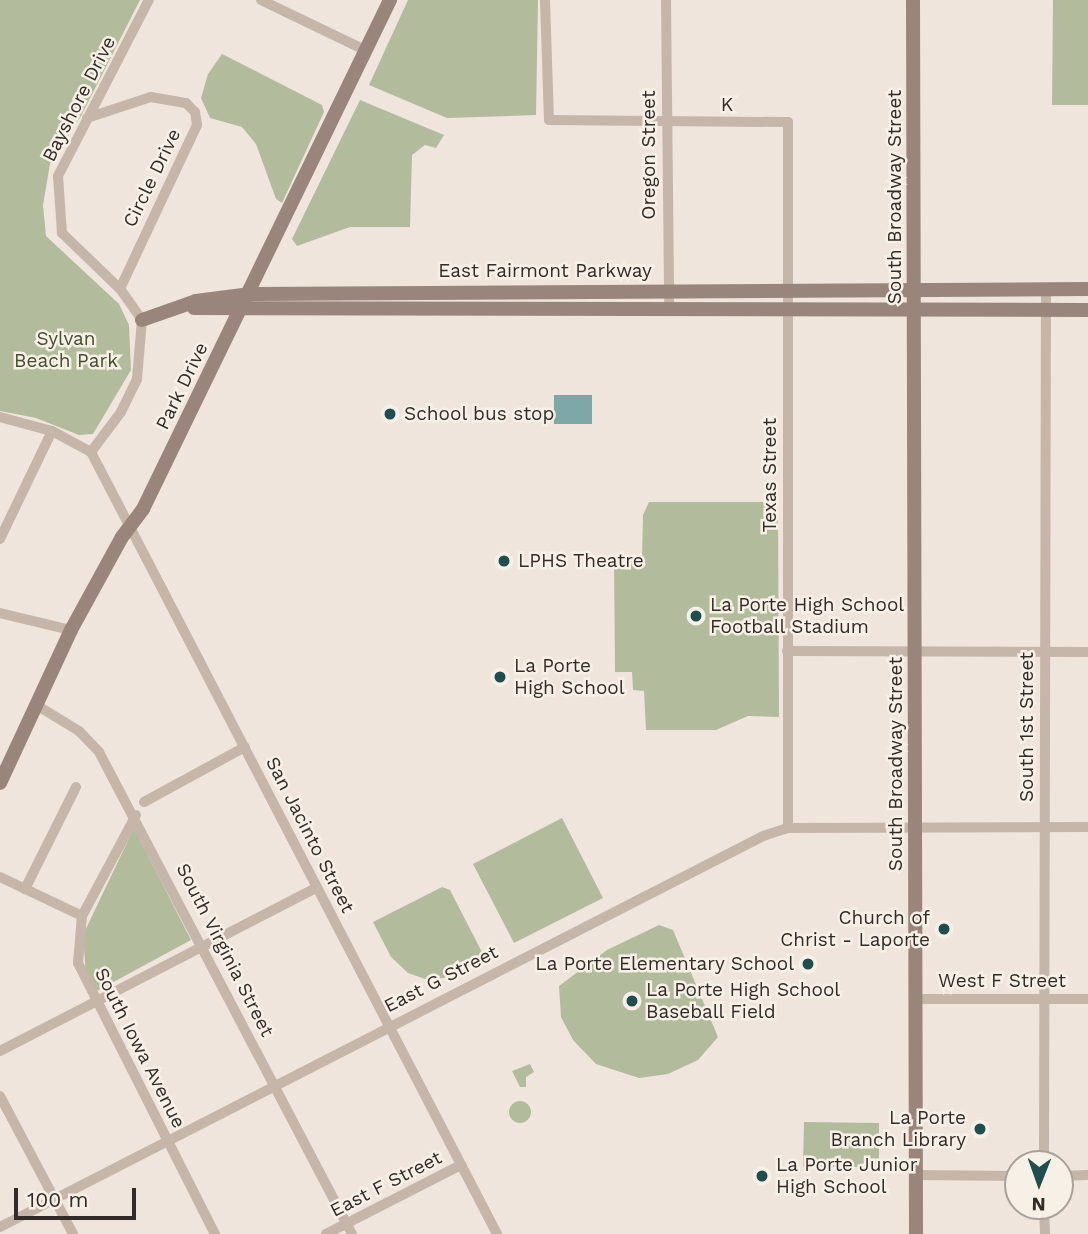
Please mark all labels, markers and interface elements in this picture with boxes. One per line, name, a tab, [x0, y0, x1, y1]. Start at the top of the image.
street label: Bayshore Drive	[38, 33, 120, 165]
street label: Oregon Street	[638, 90, 660, 220]
street label: South Broadway Street	[884, 90, 906, 304]
street label: K	[721, 94, 733, 116]
street label: Circle Drive	[118, 125, 186, 231]
street label: East Fairmont Parkway	[438, 260, 652, 282]
park label: Sylvan Beach Park	[14, 328, 118, 372]
street label: Park Drive	[151, 338, 213, 434]
place label: School bus stop	[404, 403, 555, 425]
marker: School bus stop	[382, 406, 398, 422]
street label: Texas Street	[759, 418, 781, 532]
place label: LPHS Theatre	[518, 550, 644, 572]
marker: LPHS Theatre	[496, 553, 512, 569]
place label: La Porte High School Football Stadium	[710, 594, 905, 638]
marker: La Porte High School Football Stadium	[688, 608, 704, 624]
street label: South 1st Street	[1016, 652, 1038, 802]
place label: La Porte High School	[514, 655, 625, 699]
street label: South Broadway Street	[885, 657, 907, 871]
marker: La Porte High School	[492, 669, 508, 685]
street label: San Jacinto Street	[261, 753, 359, 917]
street label: South Virginia Street	[171, 859, 279, 1041]
place label: Church of Christ - Laporte	[780, 907, 930, 951]
marker: Church of Christ - Laporte	[936, 921, 952, 937]
street label: East G Street	[380, 941, 502, 1017]
place label: La Porte Elementary School	[534, 953, 794, 975]
marker: La Porte Elementary School	[800, 956, 816, 972]
street label: South Iowa Avenue	[89, 963, 191, 1133]
street label: West F Street	[938, 970, 1066, 992]
place label: La Porte High School Baseball Field	[646, 979, 841, 1023]
marker: La Porte High School Baseball Field	[624, 993, 640, 1009]
place label: La Porte Branch Library	[831, 1107, 966, 1151]
marker: La Porte Branch Library	[972, 1121, 988, 1137]
street label: East F Street	[326, 1146, 446, 1222]
north arrow	[1004, 1150, 1074, 1220]
place label: La Porte Junior High School	[776, 1154, 918, 1198]
marker: La Porte Junior High School	[754, 1168, 770, 1184]
scale bar	[18, 1174, 140, 1218]
text: 100 m	[27, 1187, 89, 1212]
text: N	[1031, 1193, 1046, 1216]

